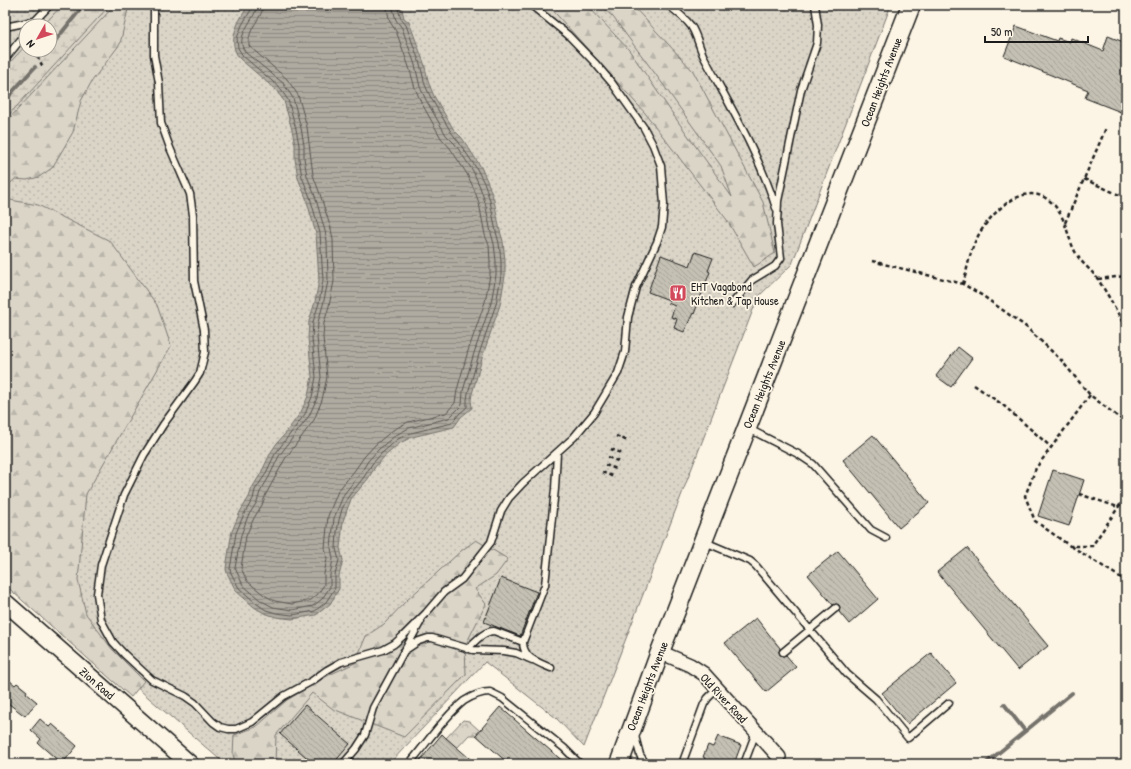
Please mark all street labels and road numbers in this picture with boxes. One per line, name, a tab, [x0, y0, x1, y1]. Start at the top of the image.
street label: Ocean Heights Avenue	[856, 35, 906, 129]
street label: Ocean Heights Avenue	[738, 337, 790, 431]
street label: Ocean Heights Avenue	[622, 639, 672, 733]
street label: Zion Road	[76, 663, 118, 703]
street label: Old River Road	[697, 670, 752, 727]

